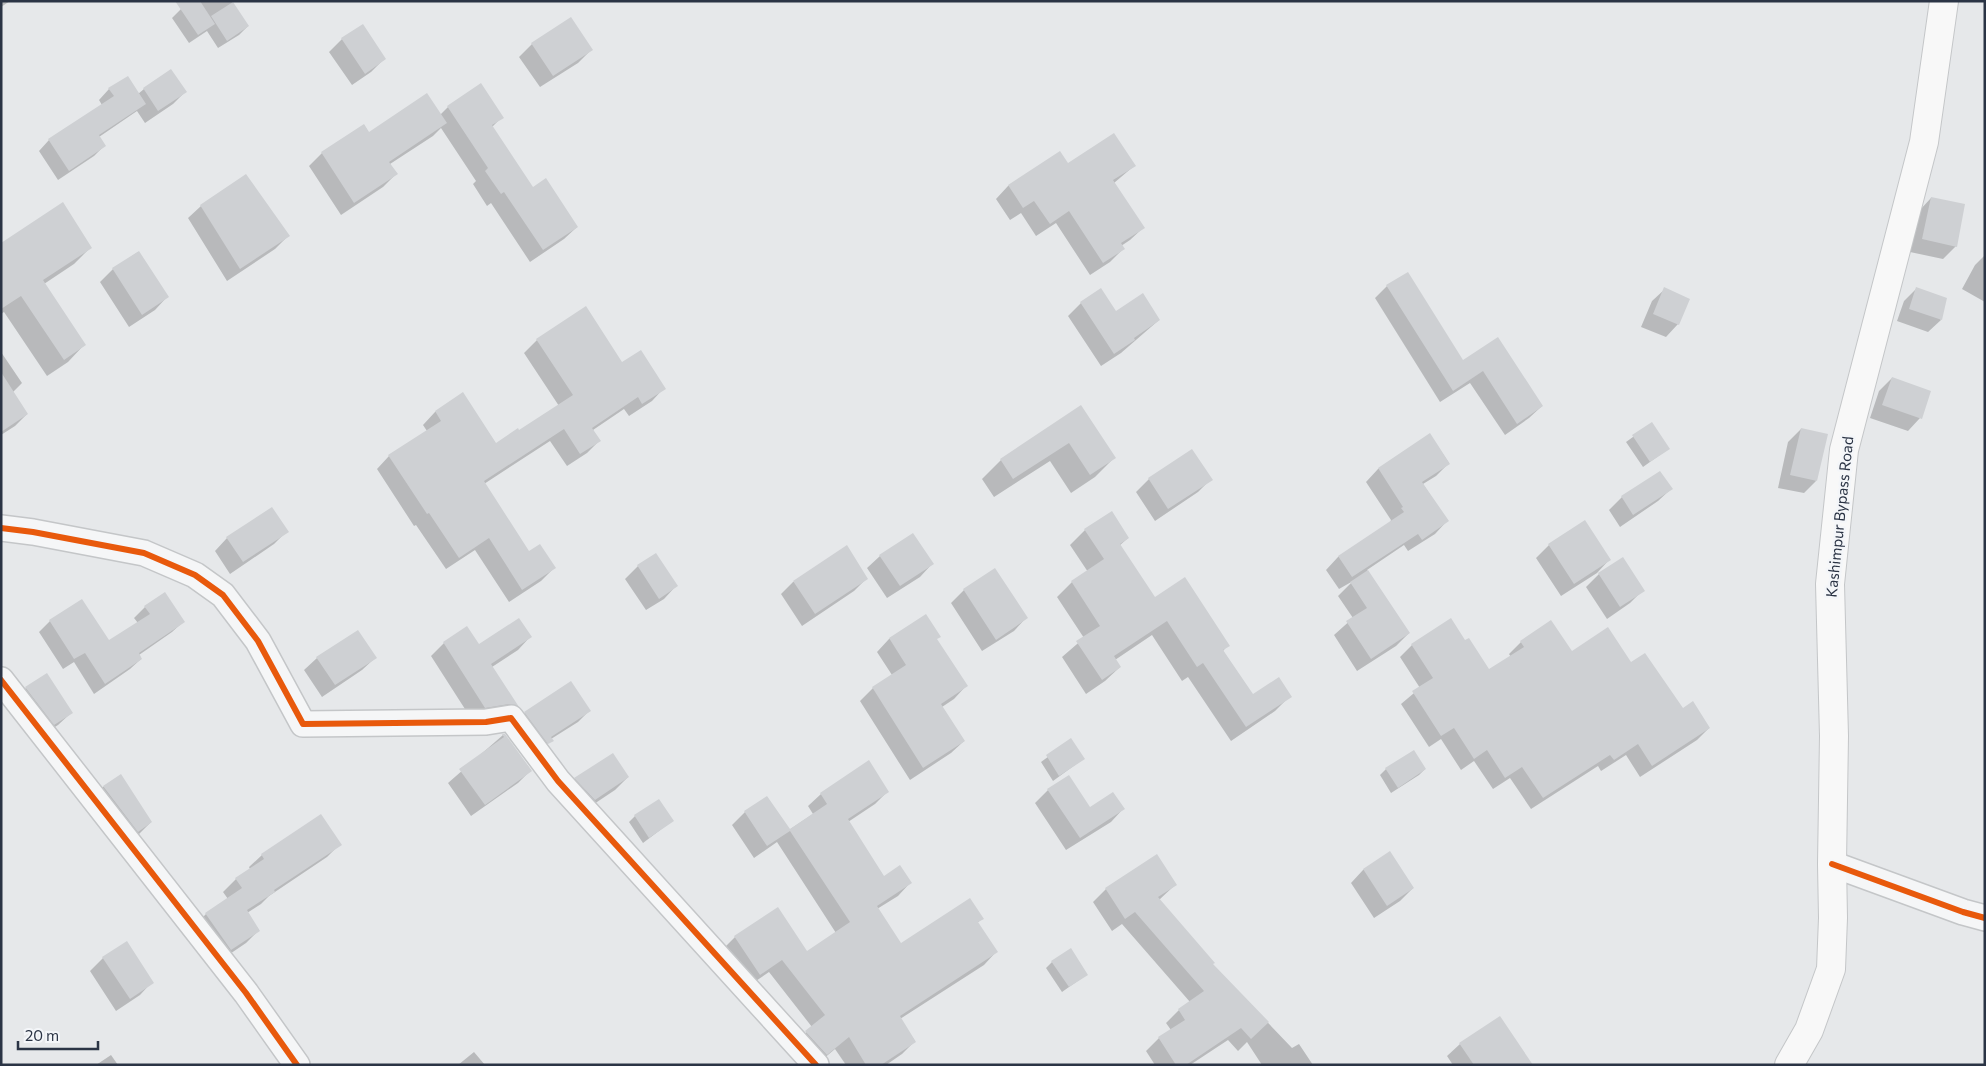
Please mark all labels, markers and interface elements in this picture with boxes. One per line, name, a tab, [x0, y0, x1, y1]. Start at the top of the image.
street label: Kashimpur Bypass Road	[1822, 435, 1856, 598]
scale bar	[18, 1018, 98, 1050]
text: 20 m	[25, 1026, 59, 1044]

